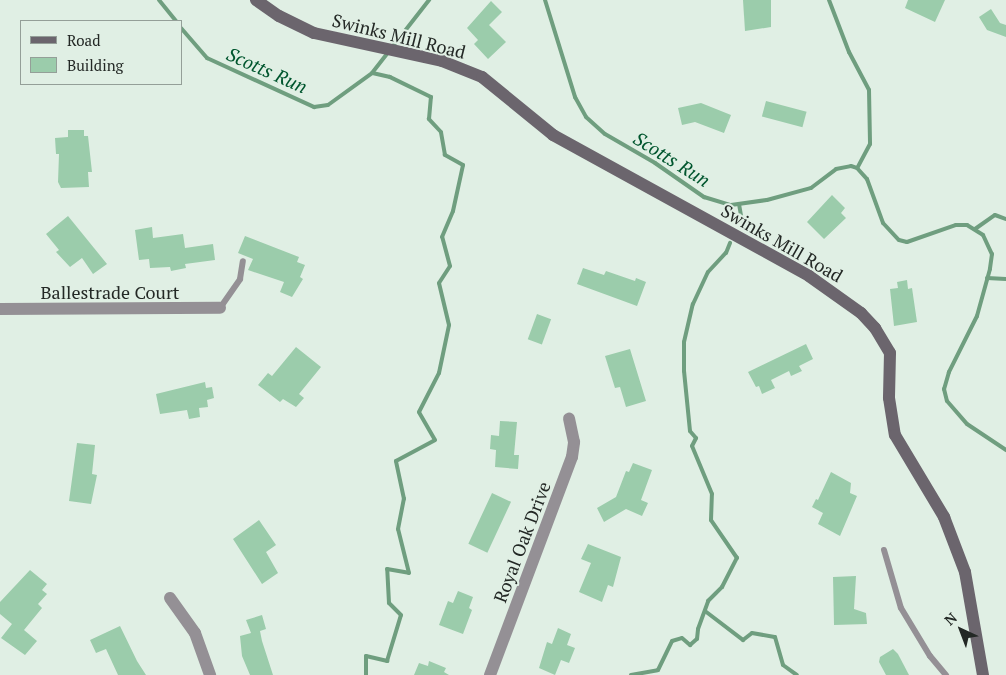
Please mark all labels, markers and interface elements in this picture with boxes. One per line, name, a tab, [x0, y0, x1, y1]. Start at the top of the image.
street label: Swinks Mill Road	[330, 9, 468, 63]
legend	[20, 20, 182, 85]
text: Road	[67, 30, 100, 50]
water label: Scotts Run	[223, 42, 311, 98]
text: Building	[67, 55, 124, 75]
water label: Scotts Run	[630, 127, 714, 191]
street label: Swinks Mill Road	[717, 199, 847, 287]
street label: Ballestrade Court	[41, 281, 179, 303]
street label: Royal Oak Drive	[489, 479, 555, 605]
north arrow	[936, 605, 986, 655]
text: N	[940, 608, 961, 629]

